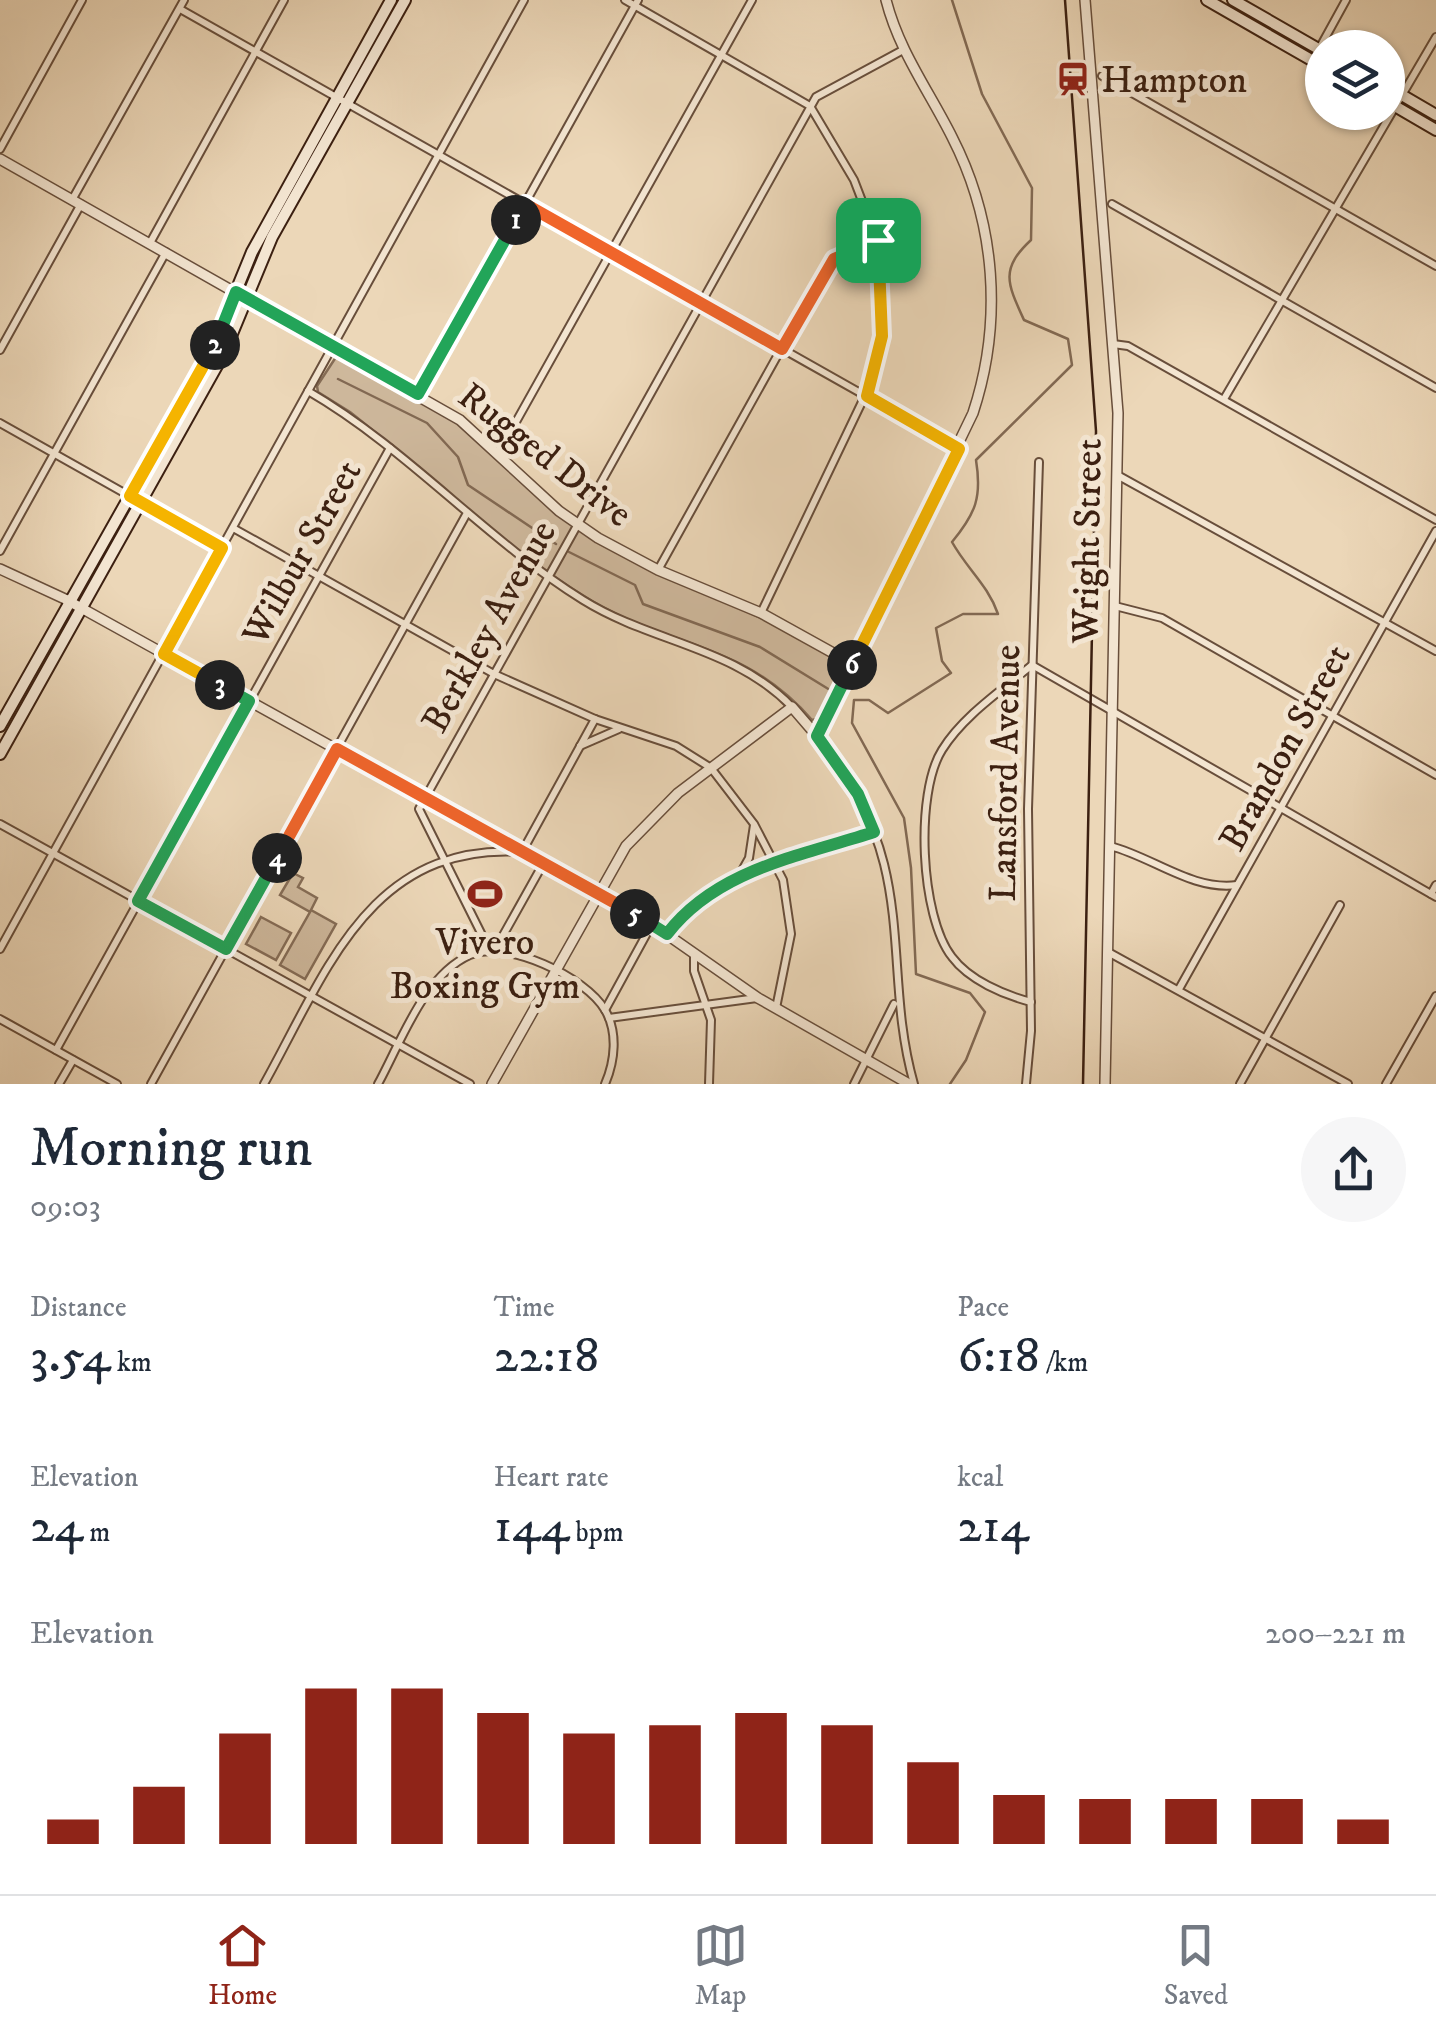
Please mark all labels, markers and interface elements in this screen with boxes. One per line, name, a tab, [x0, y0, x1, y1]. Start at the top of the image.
map controls	[1305, 30, 1405, 130]
button: layers	[1305, 30, 1405, 130]
place label: Hampton	[1101, 57, 1247, 105]
station icon: Hampton	[1054, 60, 1092, 98]
pin: 1	[491, 195, 541, 245]
pin	[836, 198, 921, 283]
text: 1	[511, 202, 521, 237]
icon: arrive	[851, 213, 906, 268]
pin: 2	[190, 320, 240, 370]
text: 2	[208, 327, 222, 362]
street label: Rugged Drive	[448, 373, 642, 539]
street label: Wright Street	[1062, 438, 1114, 645]
street label: Wilbur Street	[232, 452, 373, 655]
street label: Berkley Avenue	[412, 512, 568, 742]
street label: Brandon Street	[1209, 636, 1362, 860]
pin: 6	[827, 640, 877, 690]
street label: Lansford Avenue	[980, 644, 1032, 902]
text: 6	[845, 647, 859, 682]
pin: 3	[195, 660, 245, 710]
text: 3	[215, 667, 225, 702]
pin: 4	[252, 833, 302, 883]
text: 4	[269, 840, 285, 875]
sports icon: Vivero Boxing Gym	[466, 875, 504, 913]
pin: 5	[610, 889, 660, 939]
text: 5	[628, 896, 642, 931]
place label: Vivero Boxing Gym	[390, 919, 580, 1011]
text: Morning run	[30, 1115, 312, 1184]
button: share	[1301, 1117, 1406, 1222]
text: 09:03	[30, 1187, 101, 1227]
text: Distance	[30, 1290, 126, 1325]
text: Time	[494, 1290, 554, 1325]
text: Pace	[957, 1290, 1009, 1325]
text: 3.54	[30, 1325, 111, 1388]
text: 22:18	[494, 1325, 599, 1388]
text: 6:18	[957, 1325, 1040, 1388]
text: km	[111, 1345, 152, 1380]
text: /km	[1040, 1345, 1088, 1380]
text: Elevation	[30, 1460, 138, 1495]
text: Heart rate	[494, 1460, 609, 1495]
text: kcal	[957, 1460, 1003, 1495]
text: 24	[30, 1495, 83, 1558]
text: 144	[494, 1495, 570, 1558]
text: 214	[957, 1495, 1029, 1558]
text: m	[83, 1515, 110, 1550]
text: bpm	[570, 1515, 624, 1550]
text: Elevation	[30, 1614, 154, 1654]
text: 200–221 m	[1265, 1614, 1406, 1654]
tab: Home	[208, 1918, 277, 2013]
tab: Map	[693, 1918, 748, 2013]
tab: Saved	[1164, 1918, 1228, 2013]

